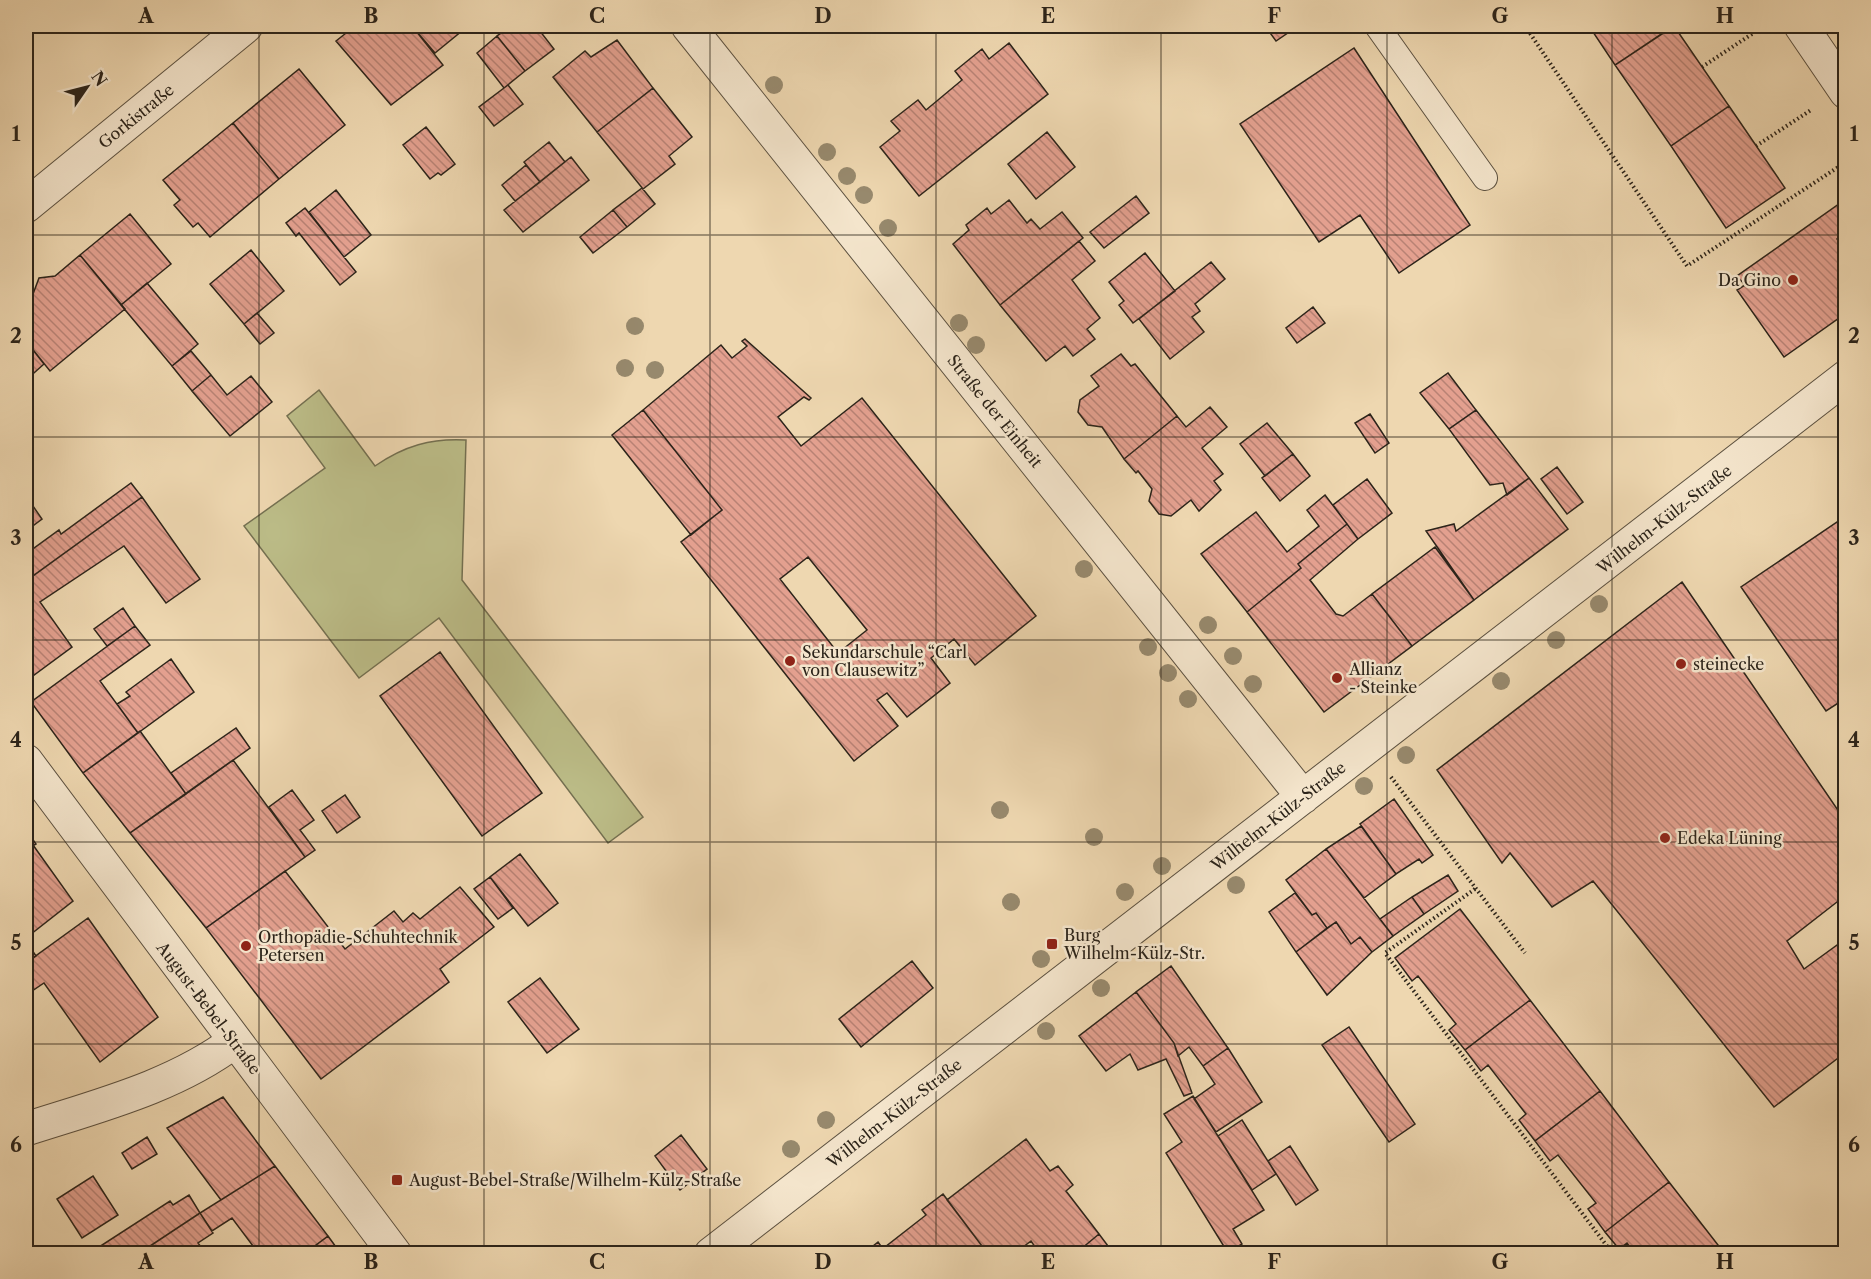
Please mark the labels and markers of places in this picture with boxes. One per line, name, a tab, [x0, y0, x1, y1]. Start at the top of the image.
place label: Da Gino	[1718, 270, 1781, 290]
marker: Da Gino	[1786, 273, 1800, 287]
place label: Sekundarschule “Carl von Clausewitz”	[801, 642, 967, 680]
marker: Sekundarschule “Carl von Clausewitz”	[783, 654, 797, 668]
place label: steinecke	[1693, 654, 1764, 674]
marker: steinecke	[1674, 657, 1688, 671]
place label: Allianz - Steinke	[1348, 659, 1417, 697]
marker: Allianz - Steinke	[1330, 671, 1344, 685]
place label: Edeka Lüning	[1677, 828, 1782, 848]
marker: Edeka Lüning	[1658, 831, 1672, 845]
place label: Burg Wilhelm-Külz-Str.	[1063, 925, 1205, 963]
place label: Orthopädie-Schuhtechnik Petersen	[258, 927, 459, 965]
marker: Burg Wilhelm-Külz-Str.	[1045, 937, 1059, 951]
marker: Orthopädie-Schuhtechnik Petersen	[239, 939, 253, 953]
place label: August-Bebel-Straße/Wilhelm-Külz-Straße	[408, 1170, 741, 1190]
marker: August-Bebel-Straße/Wilhelm-Külz-Straße	[390, 1173, 404, 1187]

